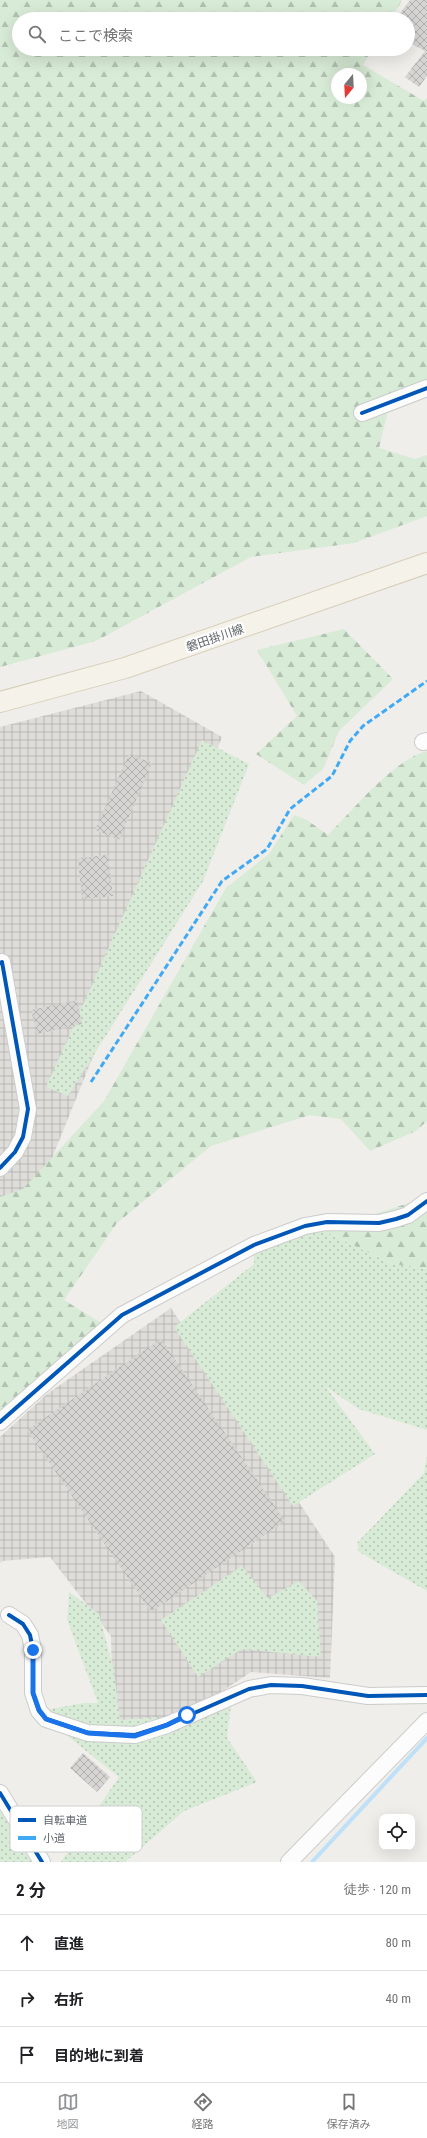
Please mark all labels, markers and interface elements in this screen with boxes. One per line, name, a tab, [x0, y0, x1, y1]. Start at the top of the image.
search box	[12, 12, 415, 56]
icon: search	[26, 23, 48, 45]
text: ここで検索	[58, 27, 133, 45]
north arrow	[331, 68, 367, 104]
street label: 磐田掛川線	[184, 622, 246, 654]
route end	[24, 1641, 42, 1659]
route start	[178, 1706, 196, 1724]
legend	[10, 1806, 142, 1852]
text: 自転車道	[43, 1814, 87, 1827]
map controls	[379, 1814, 415, 1850]
button: locate	[379, 1814, 415, 1850]
text: 小道	[43, 1832, 65, 1845]
text: 2 分	[16, 1880, 46, 1900]
text: 徒歩 · 120 m	[344, 1882, 411, 1897]
icon: ahead	[16, 1932, 38, 1954]
text: 直進	[54, 1935, 84, 1953]
text: 80 m	[385, 1935, 411, 1950]
icon: right	[16, 1988, 38, 2010]
text: 右折	[54, 1991, 84, 2009]
text: 40 m	[385, 1991, 411, 2006]
icon: arrive	[16, 2044, 38, 2066]
text: 目的地に到着	[54, 2047, 144, 2065]
tab: 地図	[57, 2091, 79, 2131]
tab: 経路	[192, 2091, 214, 2131]
tab: 保存済み	[327, 2091, 371, 2131]

